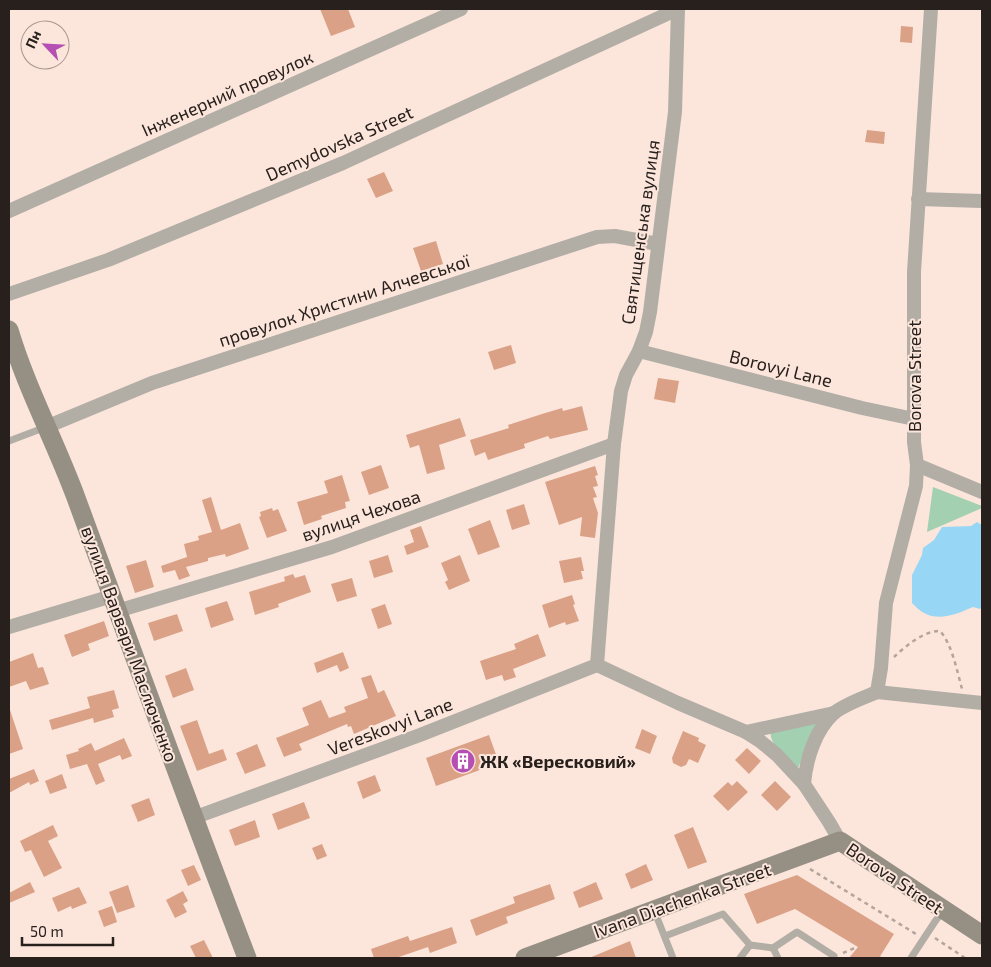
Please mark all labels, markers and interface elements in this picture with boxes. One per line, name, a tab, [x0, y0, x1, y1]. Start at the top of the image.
north arrow	[20, 20, 70, 70]
text: Пн	[21, 27, 44, 51]
street label: Інженерний провулок	[138, 45, 316, 141]
street label: Demydovska Street	[262, 101, 416, 185]
street label: Святищенська вулиця	[616, 138, 664, 326]
street label: провулок Христини Алчевської	[216, 249, 473, 351]
street label: Borova Street	[903, 320, 925, 432]
street label: Borovyi Lane	[727, 345, 835, 391]
street label: вулиця Чехова	[299, 484, 423, 546]
street label: вулиця Варвари Маслюченко	[77, 523, 183, 765]
street label: Vereskovyi Lane	[325, 692, 455, 760]
building icon: ЖК «Вересковий»	[450, 748, 476, 774]
place label: ЖК «Вересковий»	[480, 750, 636, 772]
street label: Borova Street	[842, 838, 948, 918]
street label: Ivana Diachenka Street	[590, 858, 774, 942]
scale bar	[22, 914, 114, 946]
text: 50 m	[30, 922, 64, 940]

